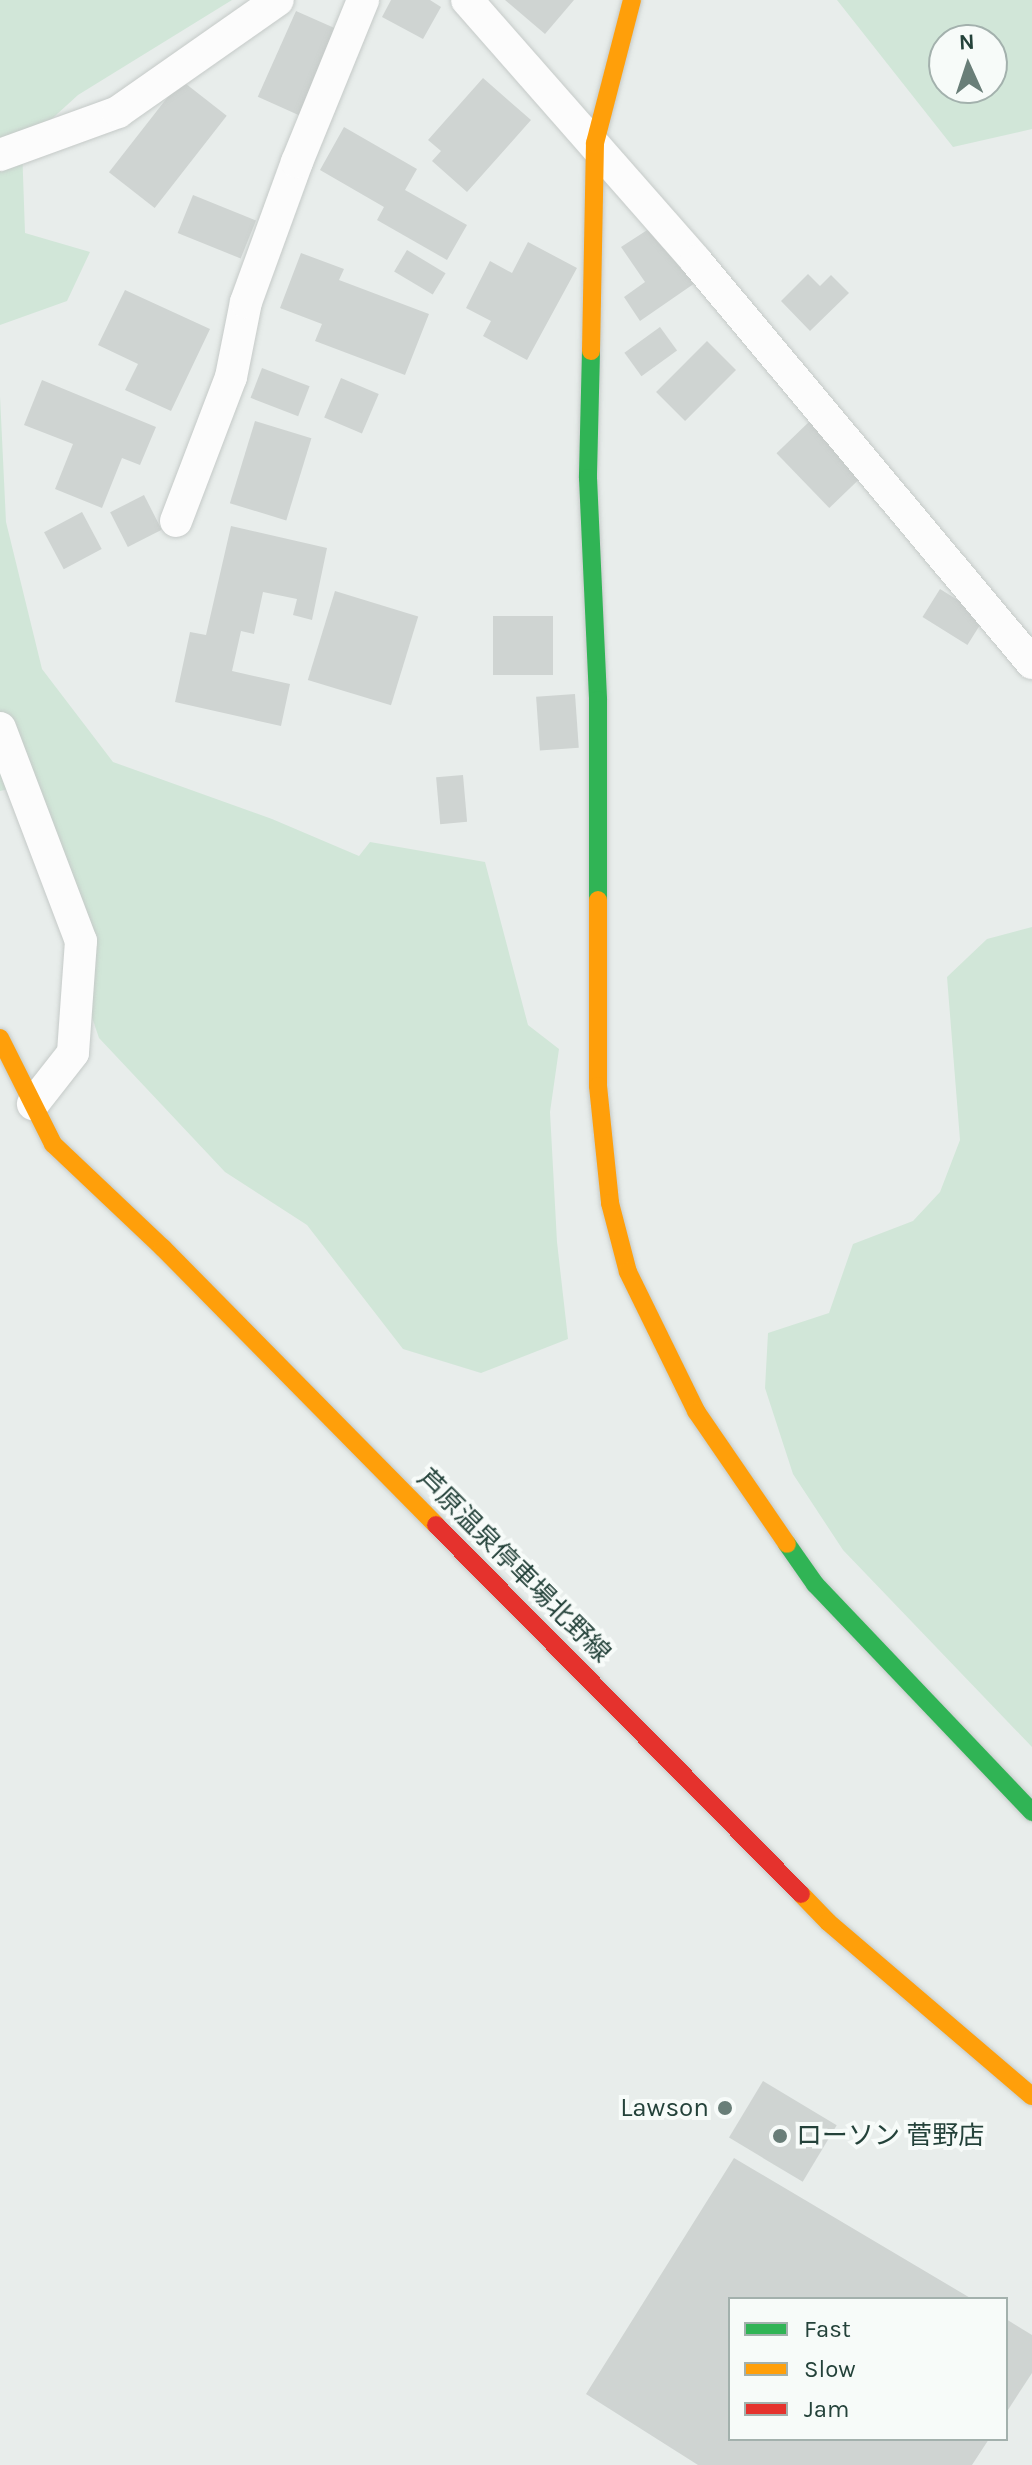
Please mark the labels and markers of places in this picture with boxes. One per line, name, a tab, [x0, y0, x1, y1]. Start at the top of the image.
place label: Lawson	[620, 2092, 709, 2124]
marker: Lawson	[716, 2099, 734, 2117]
place label: ローソン 菅野店	[796, 2120, 984, 2152]
marker: ローソン 菅野店	[771, 2127, 789, 2145]

